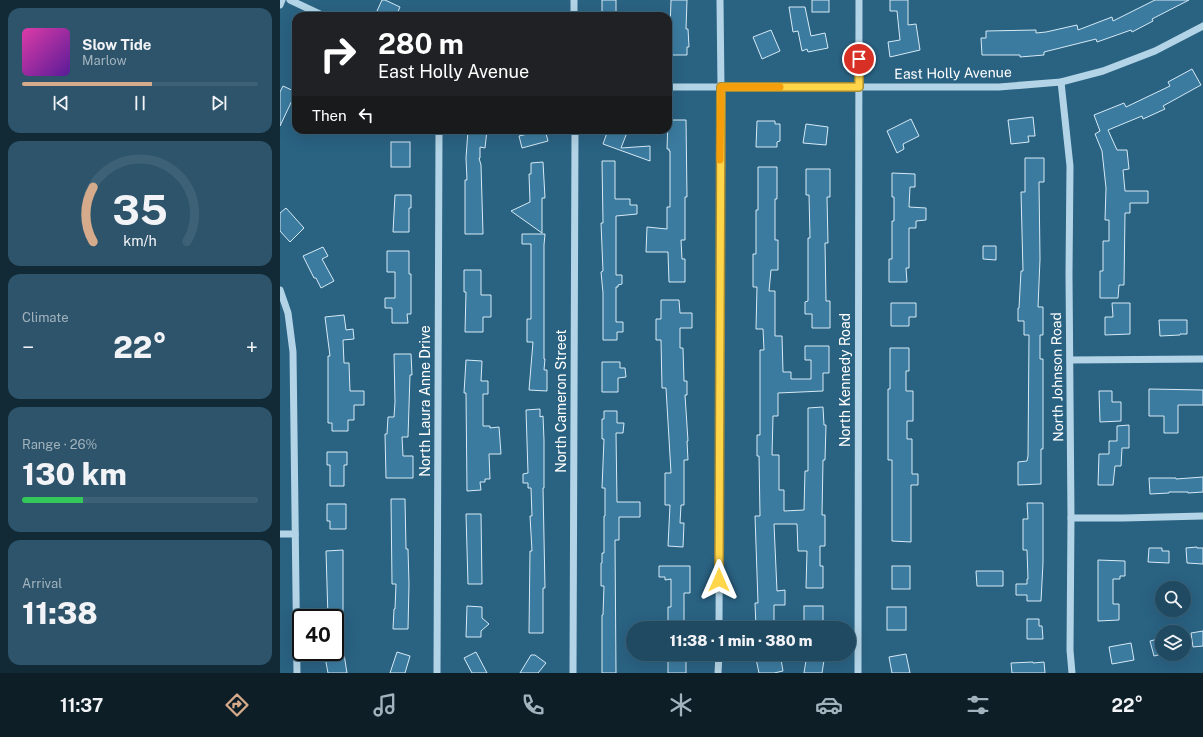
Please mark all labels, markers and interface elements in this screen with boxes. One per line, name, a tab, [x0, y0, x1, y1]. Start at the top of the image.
text: 280 m	[378, 27, 464, 60]
icon: right	[312, 28, 364, 80]
text: Slow Tide	[82, 36, 151, 53]
pin	[842, 42, 876, 76]
icon: arrive	[848, 48, 870, 70]
text: Marlow	[82, 53, 127, 68]
text: East Holly Avenue	[378, 61, 529, 82]
street label: East Holly Avenue	[894, 64, 1012, 82]
icon: previous	[50, 92, 72, 114]
icon: pause	[129, 92, 151, 114]
icon: next	[208, 92, 230, 114]
icon: left	[355, 104, 377, 126]
text: Then	[312, 107, 347, 124]
text: 35	[112, 184, 168, 233]
text: km/h	[123, 231, 157, 248]
text: Climate	[22, 310, 69, 325]
street label: North Johnson Road	[1048, 312, 1066, 442]
street label: North Kennedy Road	[837, 313, 853, 447]
street label: North Laura Anne Drive	[417, 325, 433, 477]
text: 22°	[113, 329, 167, 365]
street label: North Cameron Street	[553, 329, 569, 473]
text: −	[22, 334, 34, 360]
text: +	[246, 334, 258, 360]
text: Range · 26%	[22, 437, 97, 452]
text: 130 km	[22, 456, 127, 492]
position arrow	[698, 559, 740, 601]
text: Arrival	[22, 576, 62, 591]
map controls	[1155, 581, 1191, 661]
button: search	[1155, 581, 1191, 617]
text: 11:38	[22, 595, 98, 631]
speed limit sign: 40	[292, 609, 344, 661]
button: layers	[1155, 625, 1191, 661]
text: 11:38 · 1 min · 380 m	[670, 632, 812, 649]
icon: directions	[223, 691, 251, 719]
icon: music	[371, 691, 399, 719]
icon: phone	[519, 691, 547, 719]
icon: climate	[667, 691, 695, 719]
icon: car	[815, 691, 843, 719]
icon: filters	[964, 691, 992, 719]
text: 11:37	[60, 695, 103, 716]
text: 22°	[1112, 695, 1143, 716]

